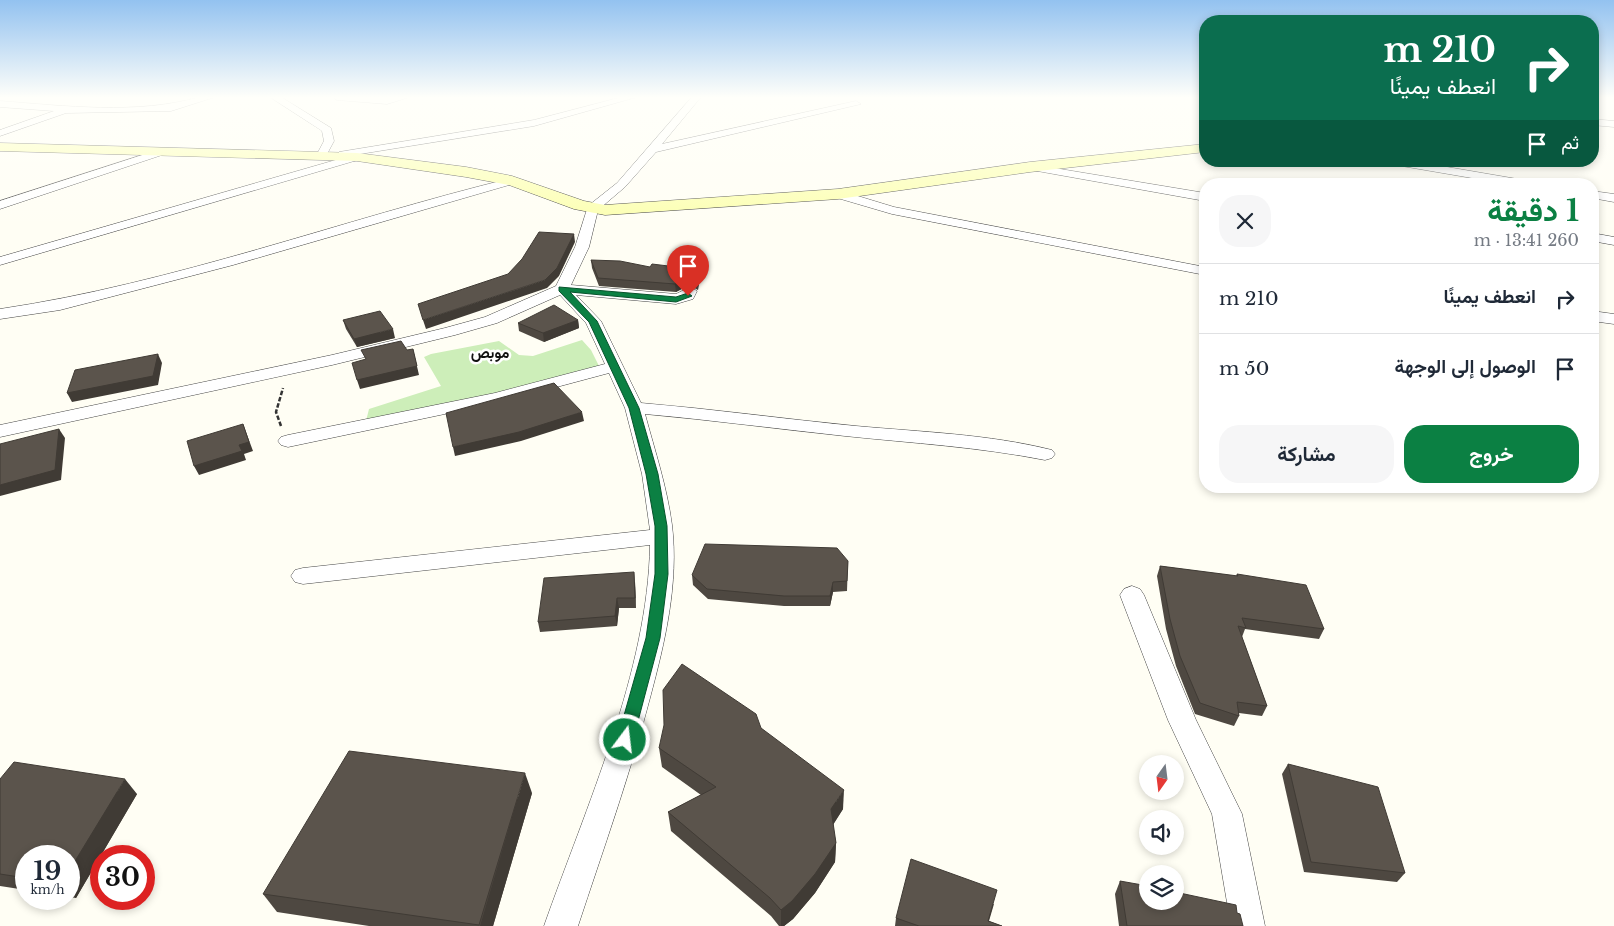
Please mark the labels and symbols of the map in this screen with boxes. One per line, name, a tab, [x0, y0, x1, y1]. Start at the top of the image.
pin	[667, 245, 709, 296]
district label: موبص	[471, 343, 509, 362]
position arrow	[598, 713, 650, 765]
north arrow	[1139, 755, 1184, 800]
speed limit sign: 30	[90, 845, 155, 910]

